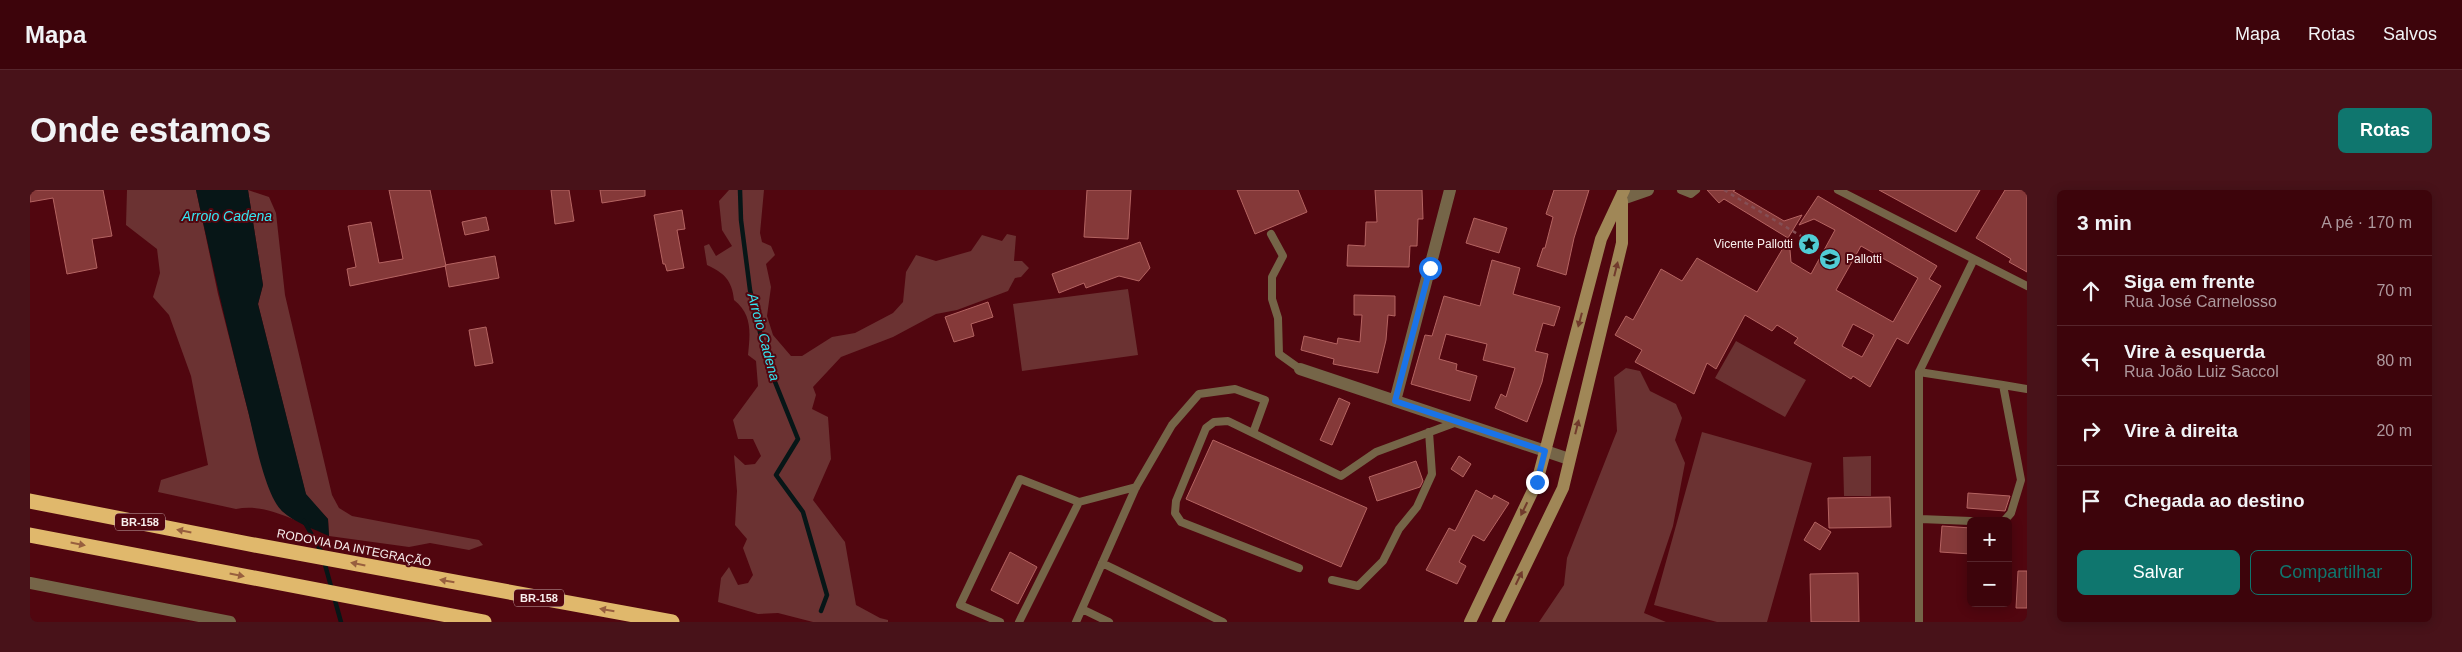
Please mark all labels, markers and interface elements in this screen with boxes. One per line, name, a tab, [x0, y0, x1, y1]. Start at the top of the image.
text: Mapa	[25, 21, 86, 48]
text: Mapa	[2235, 24, 2280, 44]
text: Rotas	[2308, 24, 2355, 44]
text: Salvos	[2383, 24, 2437, 44]
button: Rotas	[2338, 108, 2432, 153]
text: Onde estamos	[30, 110, 271, 149]
water label: Arroio Cadena	[181, 208, 272, 224]
text: 3 min	[2077, 211, 2132, 234]
text: A pé · 170 m	[2321, 214, 2412, 231]
place icon: Vicente Pallotti	[1797, 232, 1821, 256]
place label: Vicente Pallotti	[1714, 237, 1793, 251]
school or university icon: Pallotti	[1818, 247, 1842, 271]
place label: Pallotti	[1846, 252, 1882, 266]
route start	[1419, 257, 1442, 280]
one-way arrow	[1612, 262, 1620, 277]
text: Siga em frente	[2124, 271, 2255, 292]
icon: ahead	[2077, 277, 2105, 305]
text: 70 m	[2376, 282, 2412, 299]
water label: Arroio Cadena	[744, 290, 783, 383]
text: Rua José Carnelosso	[2124, 293, 2277, 310]
one-way arrow	[1575, 313, 1583, 328]
text: Vire à esquerda	[2124, 341, 2265, 362]
icon: left	[2077, 347, 2105, 375]
text: 80 m	[2376, 352, 2412, 369]
text: Rua João Luiz Saccol	[2124, 363, 2279, 380]
icon: right	[2077, 417, 2105, 445]
one-way arrow	[1573, 420, 1581, 435]
text: Vire à direita	[2124, 420, 2238, 441]
text: 20 m	[2376, 422, 2412, 439]
route end	[1526, 471, 1549, 494]
icon: arrive	[2077, 487, 2105, 515]
text: Chegada ao destino	[2124, 490, 2305, 511]
one-way arrow	[1519, 502, 1527, 516]
road number: BR-158	[115, 514, 165, 531]
map controls	[1967, 517, 2012, 607]
button: +	[1967, 517, 2012, 562]
street label: RODOVIA DA INTEGRAÇÃO	[276, 526, 432, 570]
one-way arrow	[177, 527, 192, 535]
one-way arrow	[70, 541, 86, 549]
button: Salvar	[2077, 550, 2240, 595]
button: Compartilhar	[2250, 550, 2412, 595]
one-way arrow	[349, 560, 365, 568]
button: −	[1967, 562, 2012, 607]
one-way arrow	[1516, 571, 1524, 585]
one-way arrow	[230, 572, 246, 580]
one-way arrow	[439, 576, 455, 584]
road number: BR-158	[514, 589, 564, 606]
one-way arrow	[600, 606, 615, 614]

